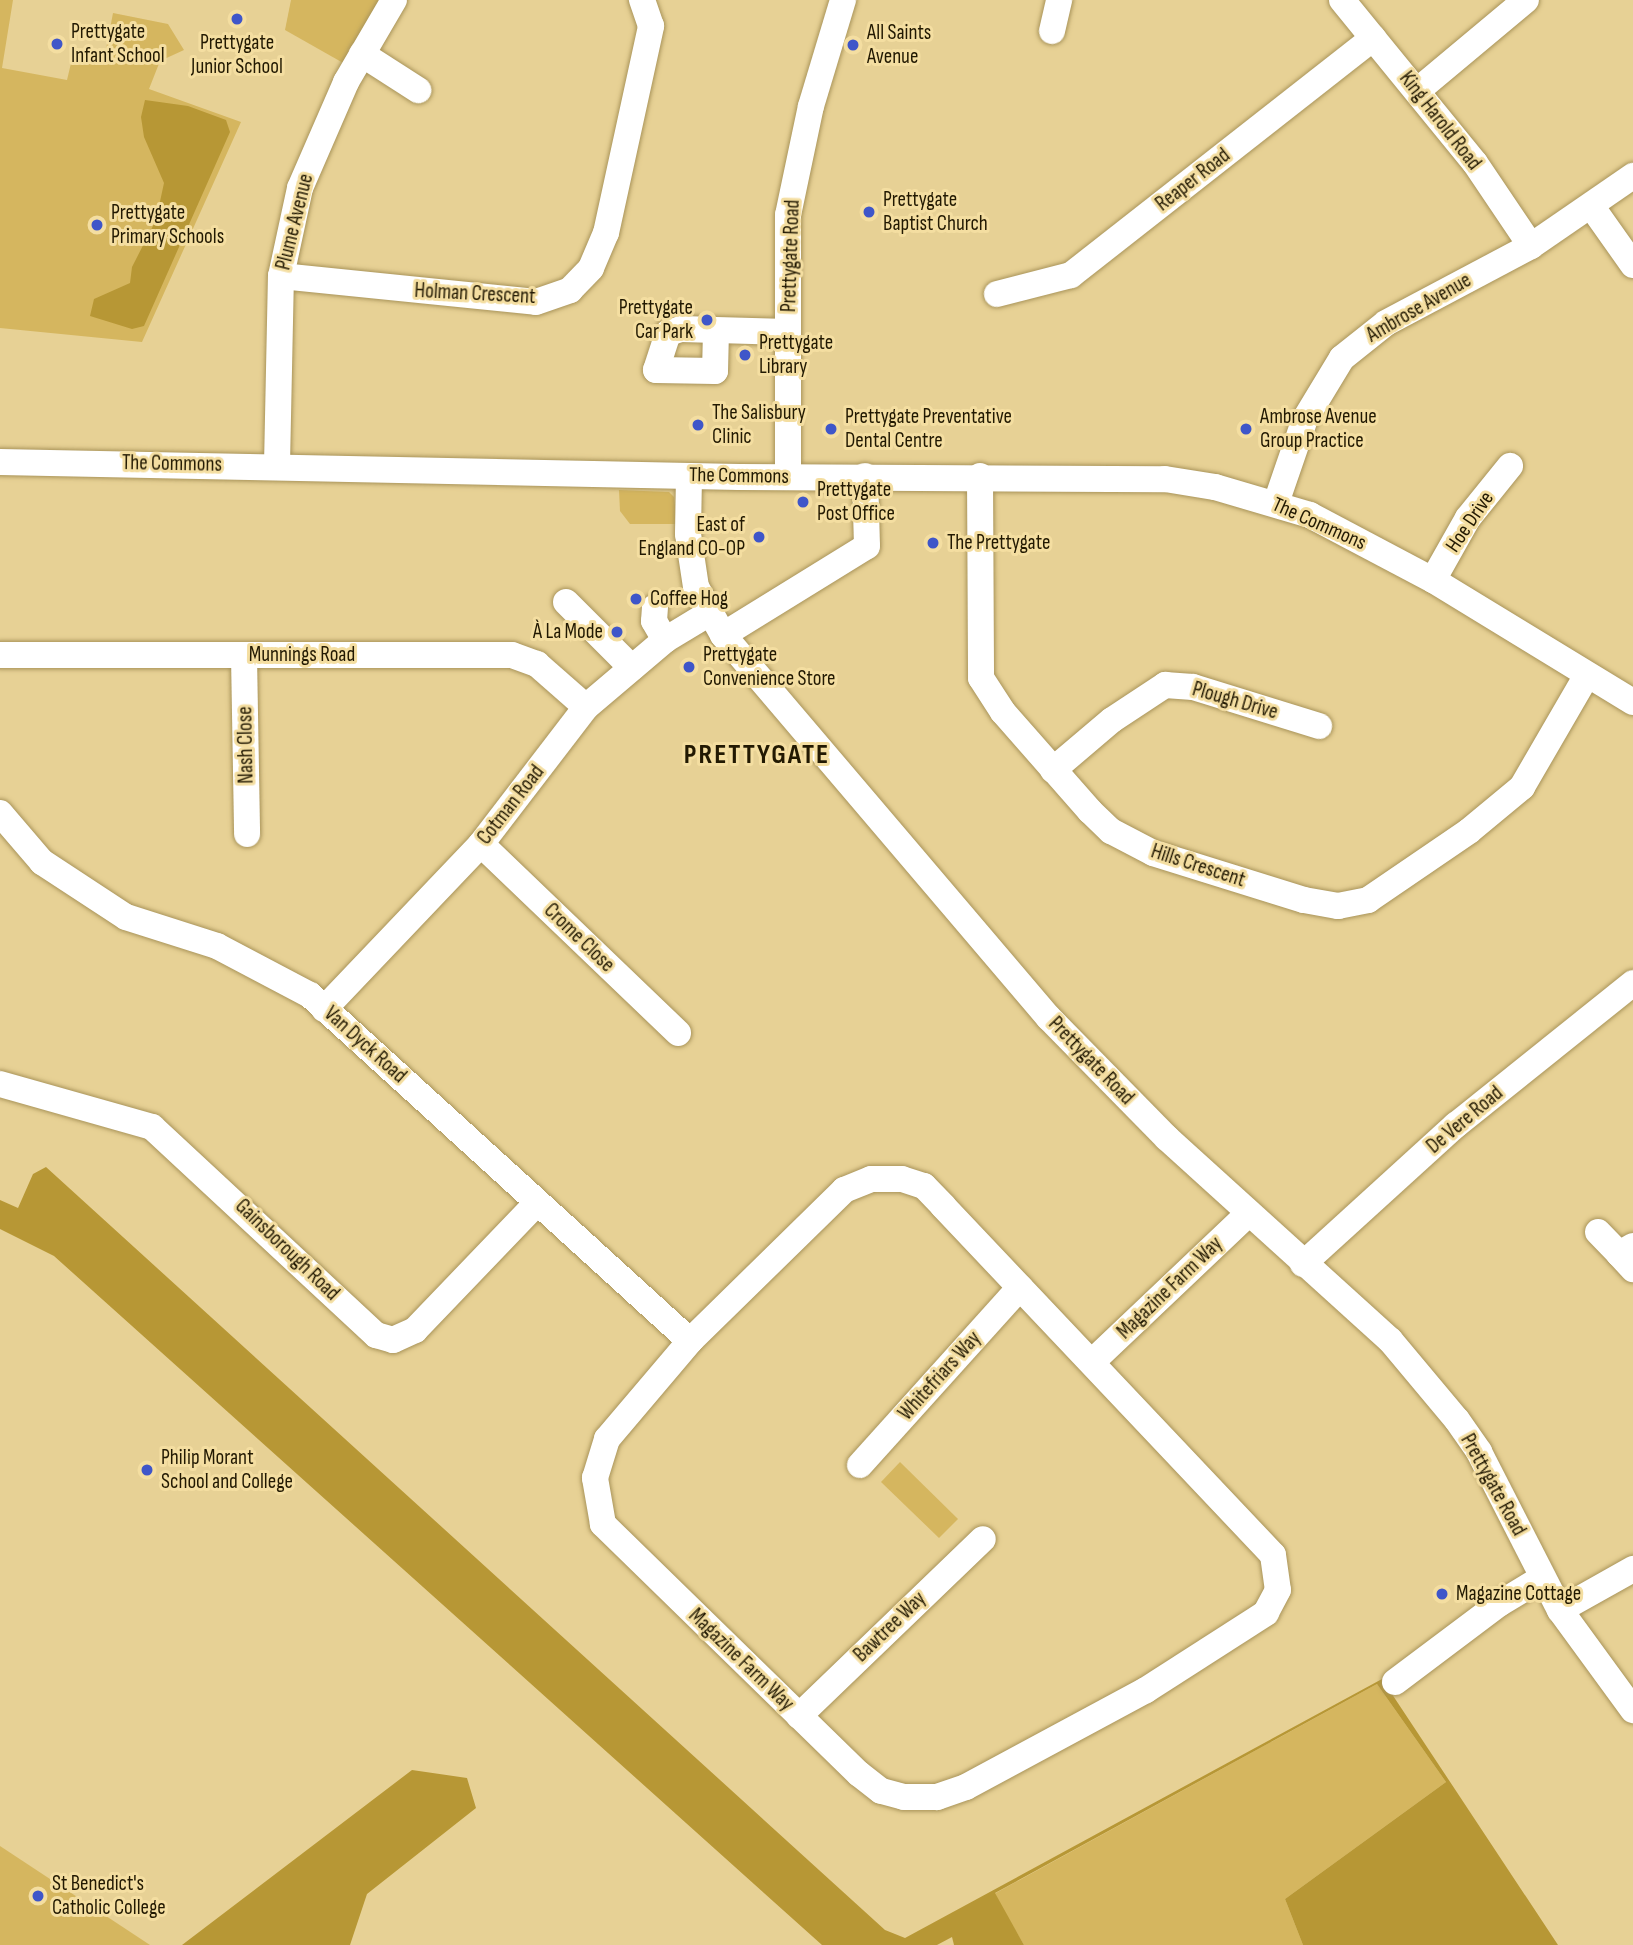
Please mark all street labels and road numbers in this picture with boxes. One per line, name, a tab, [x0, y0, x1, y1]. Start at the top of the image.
street label: King Harold Road	[1394, 67, 1486, 175]
street label: Reaper Road	[1151, 143, 1235, 217]
street label: Plume Avenue	[271, 171, 319, 273]
street label: Prettygate Road	[776, 199, 806, 313]
street label: Ambrose Avenue	[1362, 268, 1476, 348]
street label: Holman Crescent	[414, 278, 536, 310]
street label: The Commons	[122, 451, 222, 477]
street label: The Commons	[689, 463, 789, 489]
street label: Hoe Drive	[1441, 487, 1499, 557]
street label: The Commons	[1268, 492, 1370, 556]
street label: Munnings Road	[249, 642, 355, 668]
street label: Plough Drive	[1189, 677, 1281, 725]
street label: Nash Close	[233, 706, 259, 784]
street label: Cotman Road	[472, 760, 550, 850]
street label: Hills Crescent	[1148, 839, 1248, 893]
street label: Crome Close	[538, 898, 620, 978]
street label: Van Dyck Road	[319, 1001, 411, 1089]
street label: Prettygate Road	[1043, 1012, 1139, 1110]
street label: De Vere Road	[1422, 1081, 1508, 1159]
street label: Gainsborough Road	[230, 1194, 344, 1306]
street label: Magazine Farm Way	[1112, 1231, 1228, 1345]
street label: Whitefriars Way	[893, 1326, 987, 1426]
street label: Prettygate Road	[1455, 1430, 1531, 1540]
street label: Bawtree Way	[849, 1586, 931, 1668]
street label: Magazine Farm Way	[683, 1603, 799, 1717]

